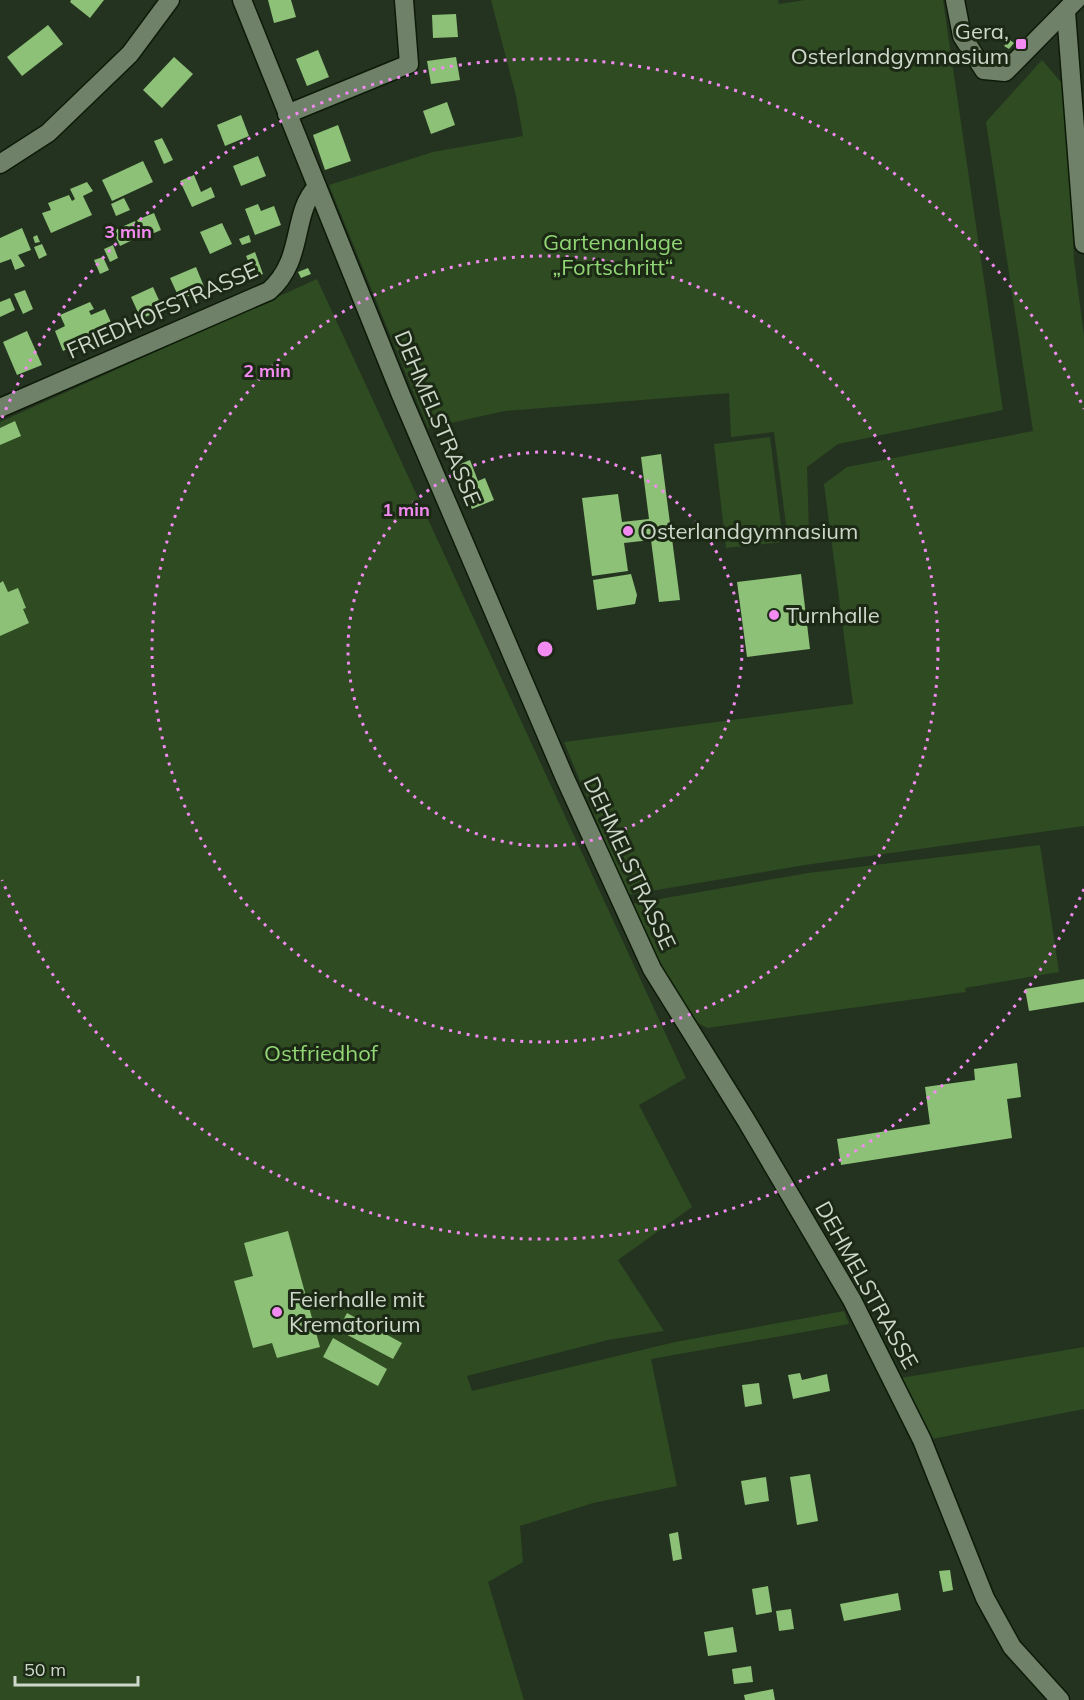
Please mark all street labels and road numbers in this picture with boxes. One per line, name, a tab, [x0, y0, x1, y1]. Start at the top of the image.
street label: FRIEDHOFSTRASSE	[62, 255, 262, 365]
street label: DEHMELSTRASSE	[388, 326, 488, 510]
street label: DEHMELSTRASSE	[578, 772, 682, 954]
street label: DEHMELSTRASSE	[809, 1196, 925, 1374]

